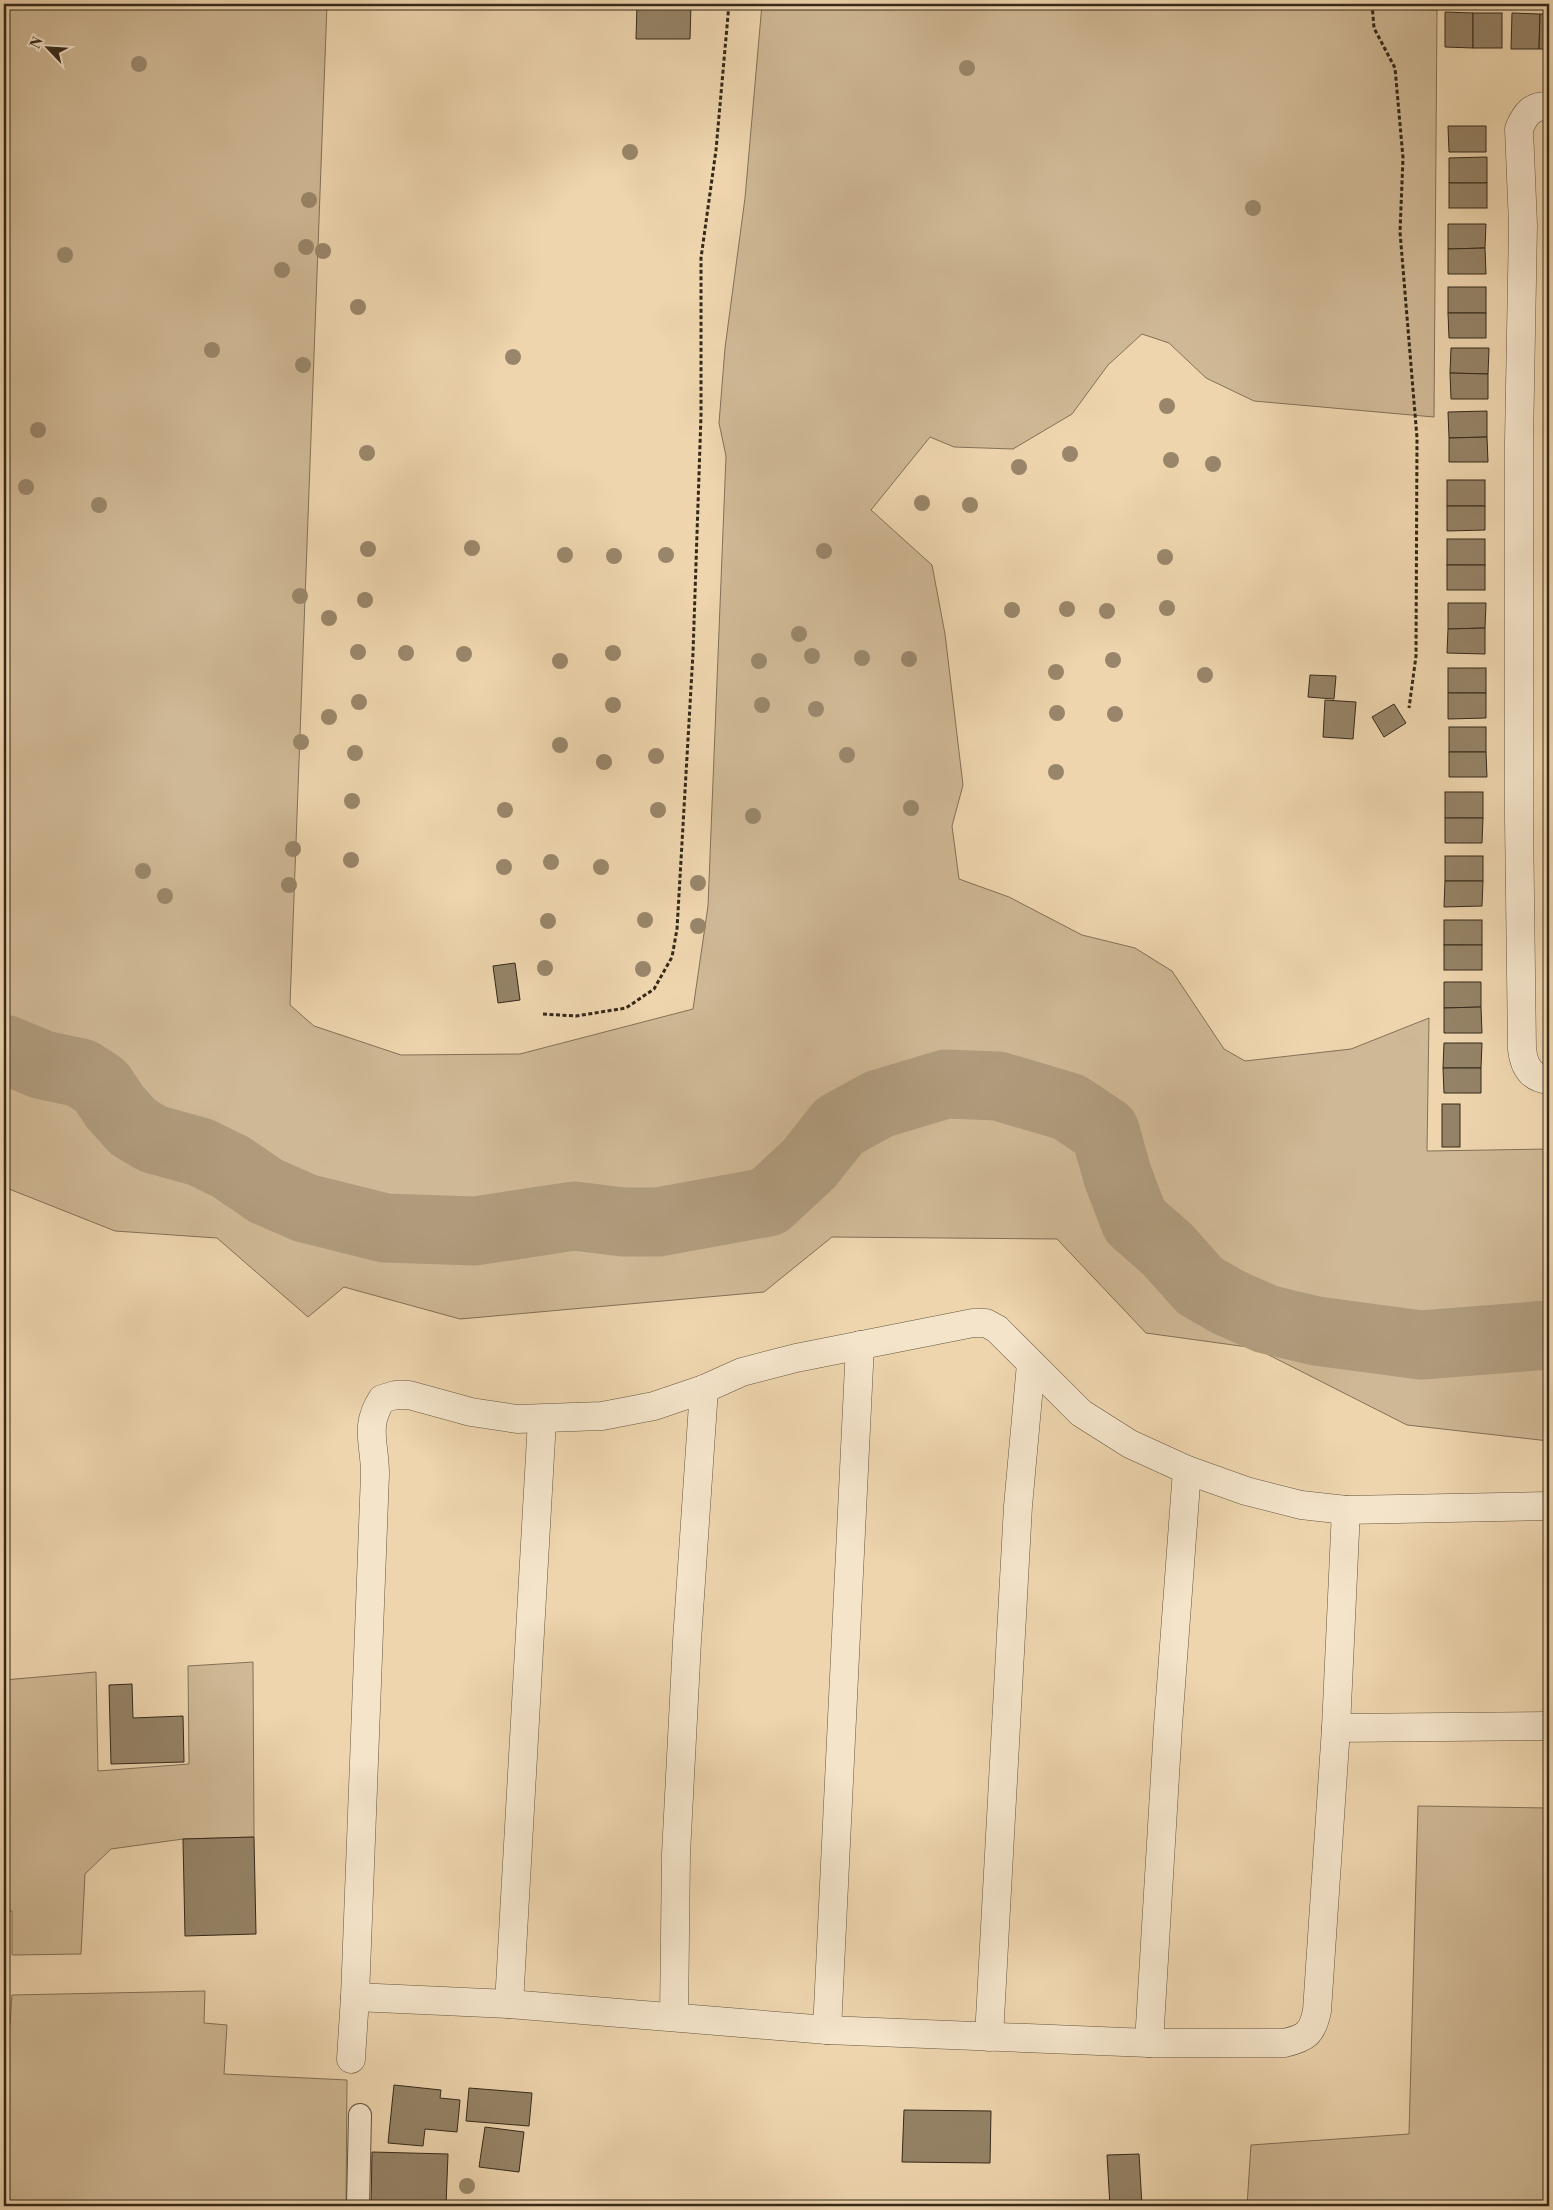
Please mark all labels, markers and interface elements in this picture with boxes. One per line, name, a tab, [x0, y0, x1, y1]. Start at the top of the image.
north arrow	[22, 22, 72, 72]
text: N	[27, 34, 48, 52]

